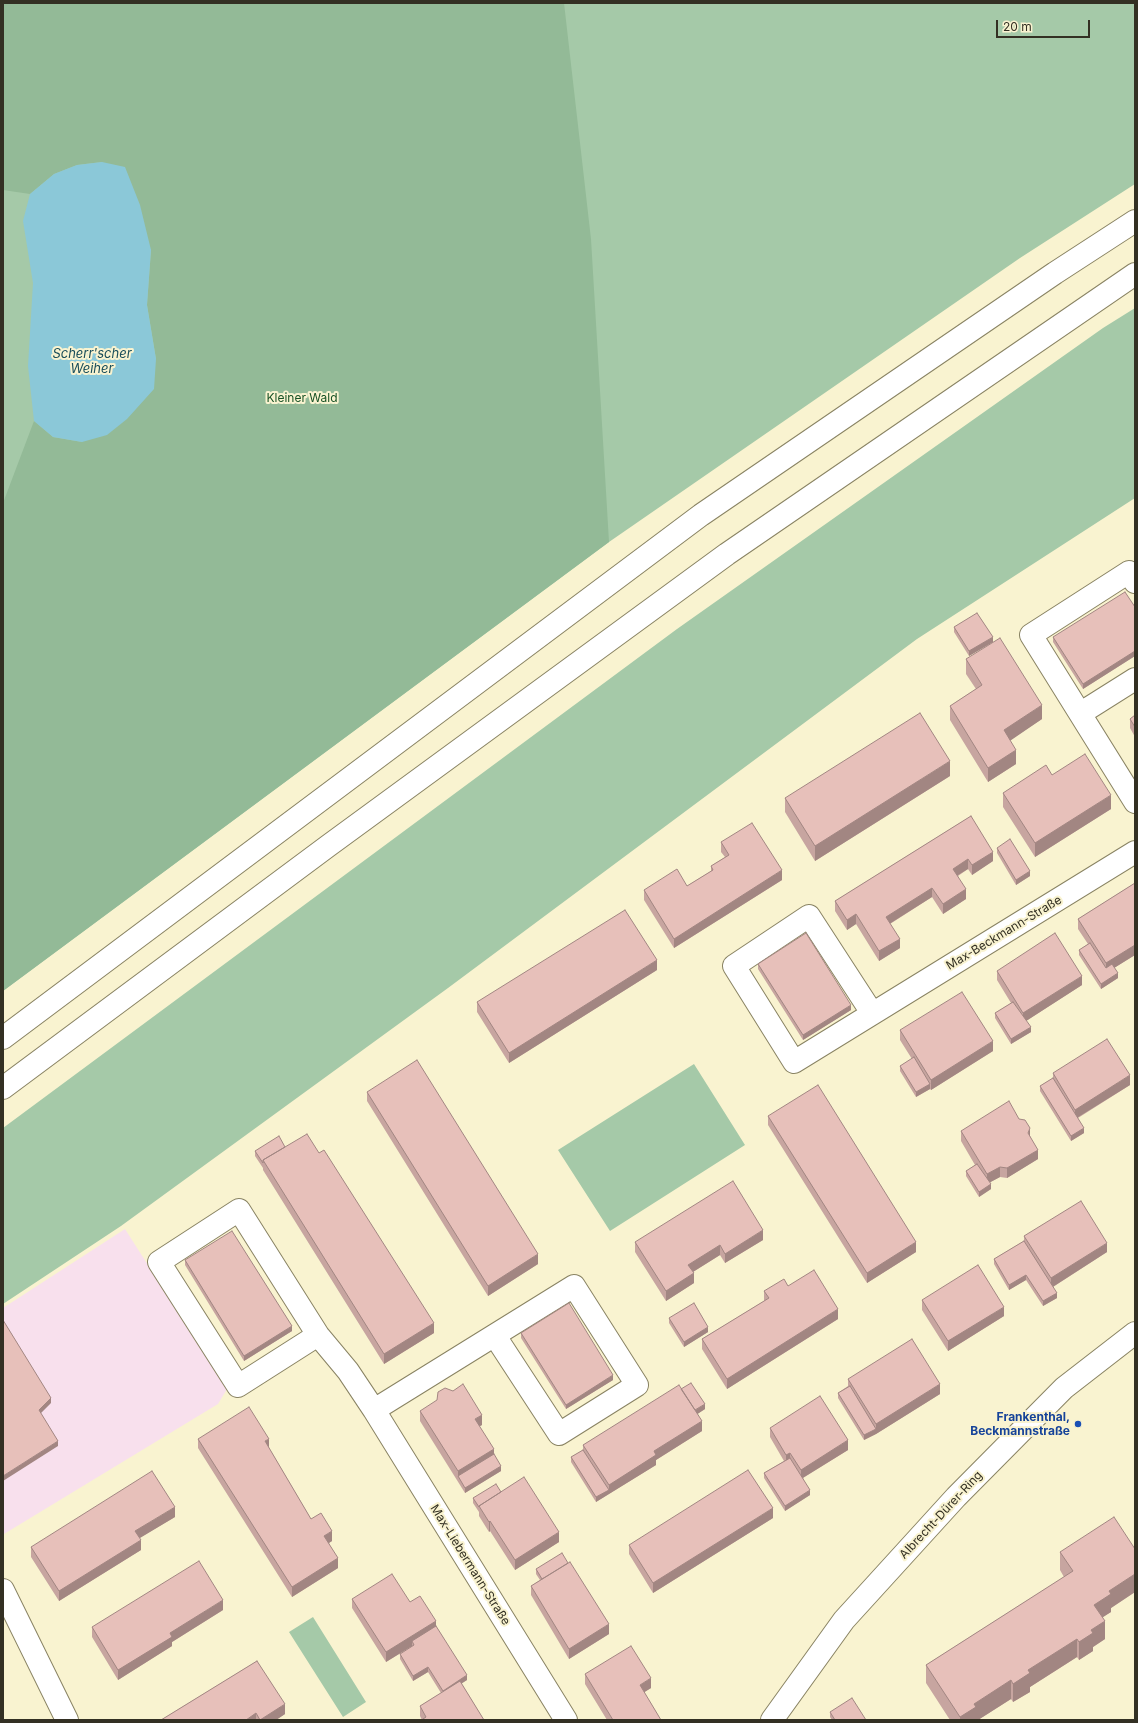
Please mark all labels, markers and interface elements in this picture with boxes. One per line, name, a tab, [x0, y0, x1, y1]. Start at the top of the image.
scale bar	[998, 12, 1092, 38]
text: 20 m	[1003, 19, 1032, 34]
water label: Scherr'scher Weiher	[52, 346, 132, 377]
park label: Kleiner Wald	[266, 391, 338, 405]
street label: Max-Beckmann-Straße	[944, 893, 1064, 973]
place label: Frankenthal, Beckmannstraße	[970, 1410, 1070, 1438]
marker: Frankenthal, Beckmannstraße	[1073, 1419, 1083, 1429]
street label: Albrecht-Dürer-Ring	[897, 1468, 985, 1562]
street label: Max-Liebermann-Straße	[427, 1502, 513, 1628]

